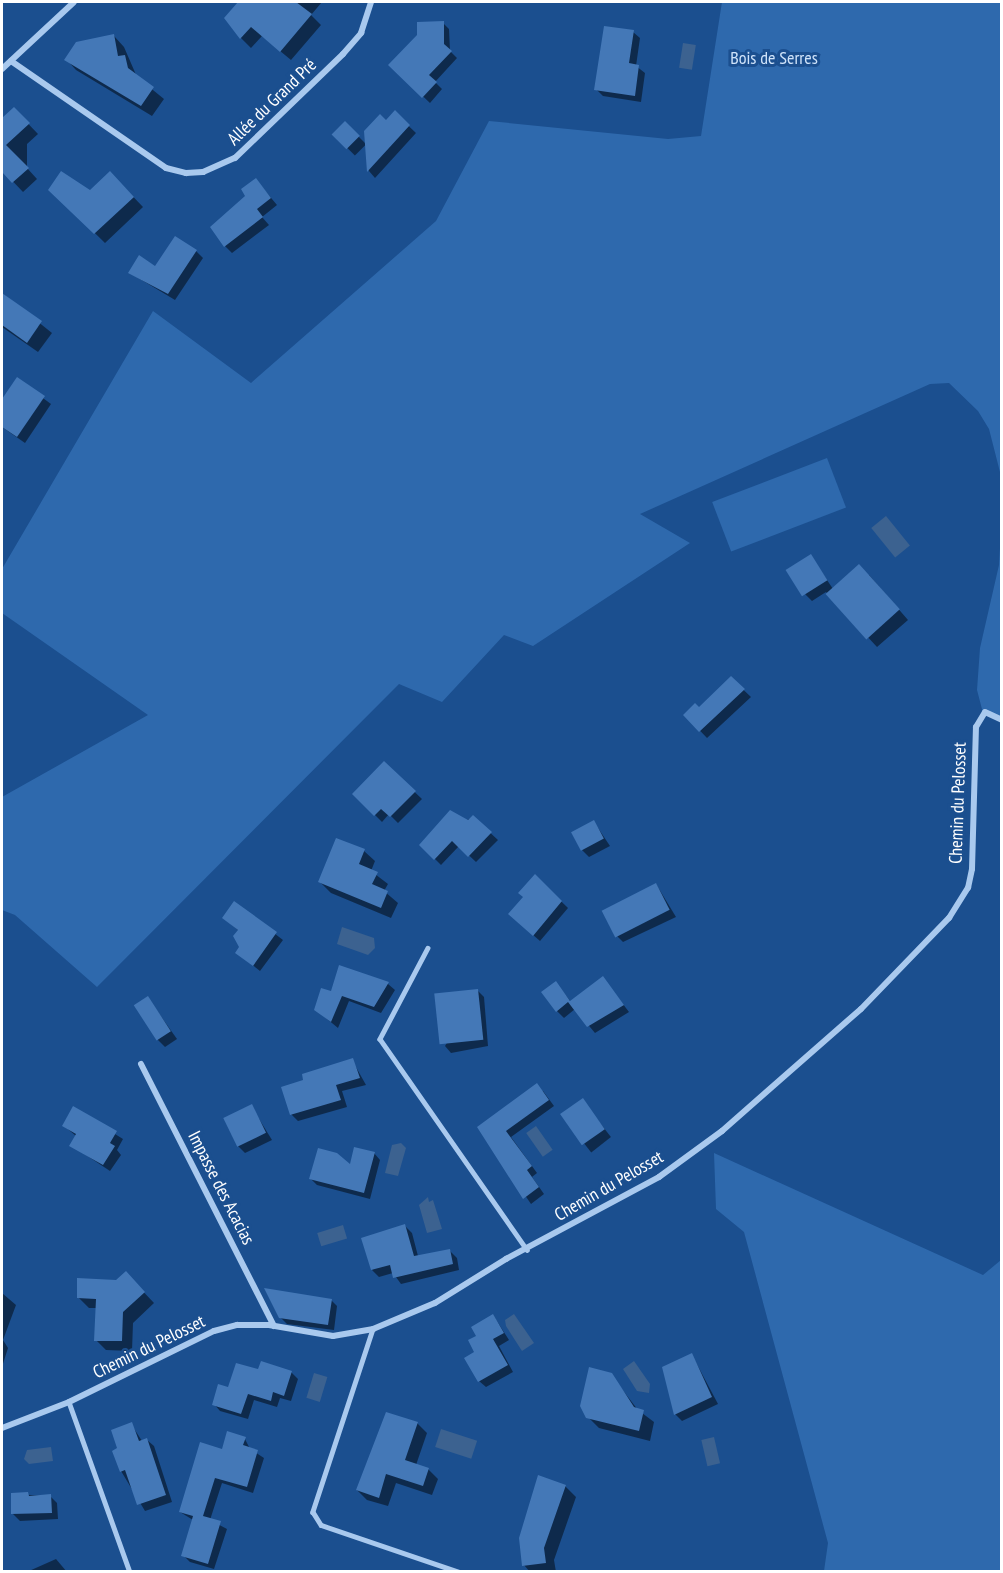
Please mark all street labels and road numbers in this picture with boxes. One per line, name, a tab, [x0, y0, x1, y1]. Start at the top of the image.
street label: Allée du Grand Pré	[223, 54, 321, 150]
street label: Chemin du Pelosset	[945, 742, 971, 864]
street label: Impasse des Acacias	[183, 1127, 259, 1249]
street label: Chemin du Pelosset	[551, 1146, 667, 1226]
street label: Chemin du Pelosset	[89, 1311, 209, 1383]

